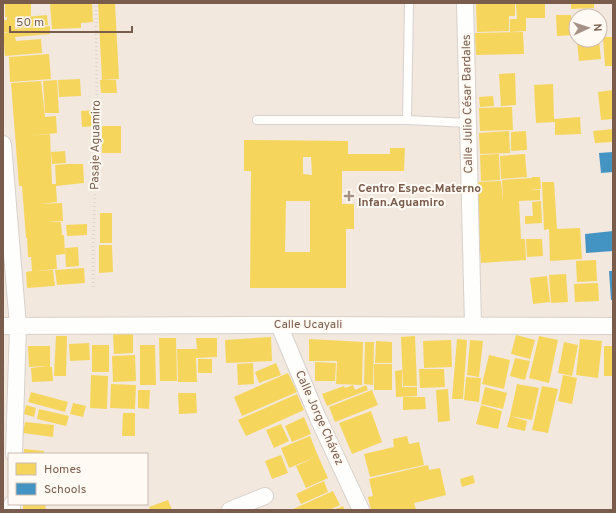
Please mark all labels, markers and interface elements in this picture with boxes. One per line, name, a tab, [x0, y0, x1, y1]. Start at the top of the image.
scale bar	[10, 8, 132, 34]
north arrow	[568, 8, 608, 48]
text: 50 m	[16, 15, 44, 31]
text: N	[590, 23, 604, 32]
street label: Calle Julio César Bardales	[459, 34, 477, 174]
street label: Pasaje Aguamiro	[87, 100, 105, 190]
place label: Centro Espec.Materno Infan.Aguamiro	[358, 181, 481, 211]
marker: Centro Espec.Materno Infan.Aguamiro	[343, 190, 355, 202]
street label: Calle Ucayali	[274, 317, 342, 333]
street label: Calle Jorge Chávez	[291, 368, 347, 468]
legend	[8, 453, 148, 505]
text: Homes	[44, 462, 81, 478]
text: Schools	[44, 482, 86, 498]

